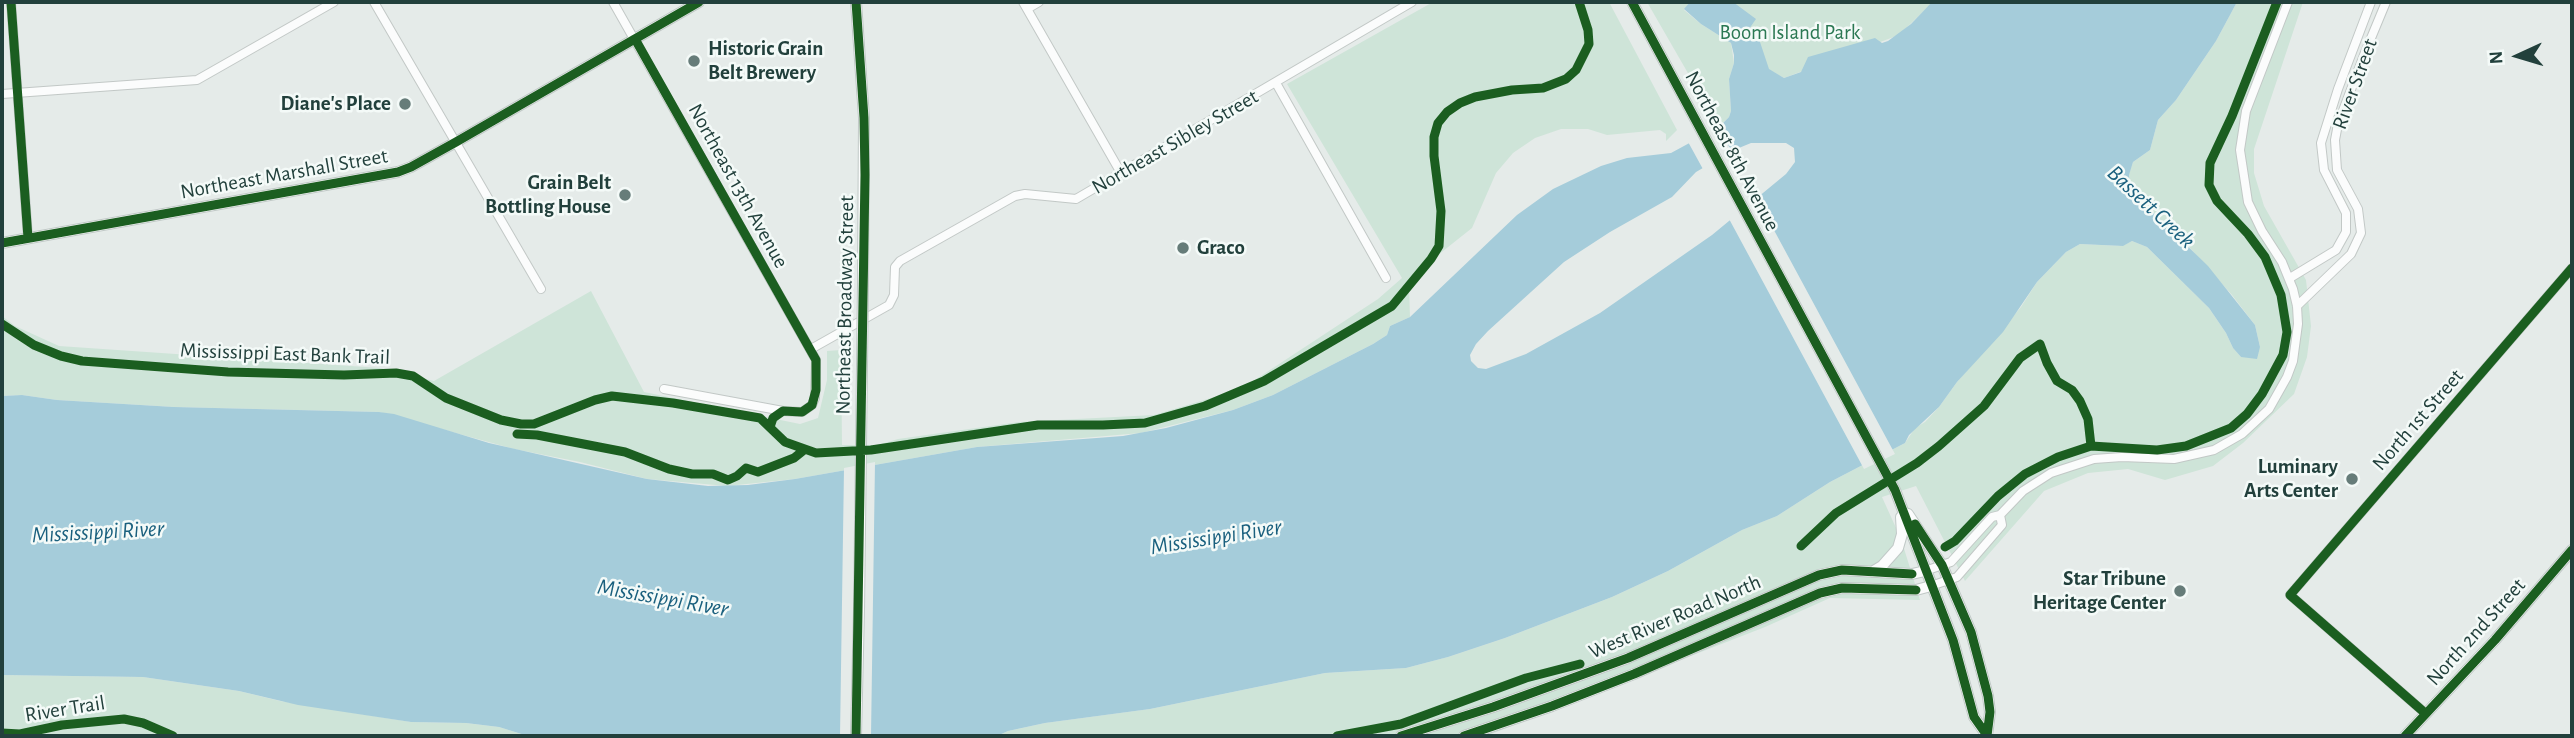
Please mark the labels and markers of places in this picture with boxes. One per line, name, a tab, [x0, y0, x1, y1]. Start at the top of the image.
place label: Historic Grain Belt Brewery	[708, 36, 823, 86]
marker: Historic Grain Belt Brewery	[686, 53, 702, 69]
place label: Diane's Place	[281, 91, 391, 117]
marker: Diane's Place	[397, 96, 413, 112]
place label: Grain Belt Bottling House	[485, 170, 611, 220]
marker: Grain Belt Bottling House	[617, 187, 633, 203]
place label: Graco	[1197, 235, 1245, 261]
marker: Graco	[1175, 240, 1191, 256]
place label: Luminary Arts Center	[2244, 454, 2338, 504]
marker: Luminary Arts Center	[2344, 471, 2360, 487]
place label: Star Tribune Heritage Center	[2033, 566, 2166, 616]
marker: Star Tribune Heritage Center	[2172, 583, 2188, 599]

